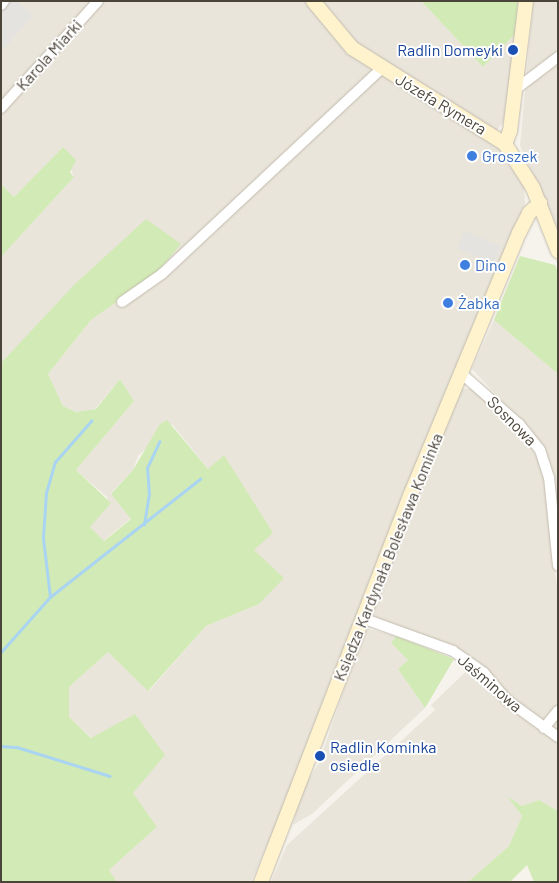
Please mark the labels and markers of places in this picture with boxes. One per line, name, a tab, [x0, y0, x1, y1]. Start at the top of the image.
place label: Radlin Domeyki	[397, 40, 503, 60]
marker: Radlin Domeyki	[507, 44, 519, 56]
place label: Groszek	[482, 146, 538, 166]
marker: Groszek	[466, 150, 478, 162]
place label: Dino	[475, 255, 506, 275]
marker: Dino	[459, 259, 471, 271]
place label: Żabka	[458, 293, 500, 313]
marker: Żabka	[442, 297, 454, 309]
place label: Radlin Kominka osiedle	[330, 737, 437, 775]
marker: Radlin Kominka osiedle	[314, 750, 326, 762]

